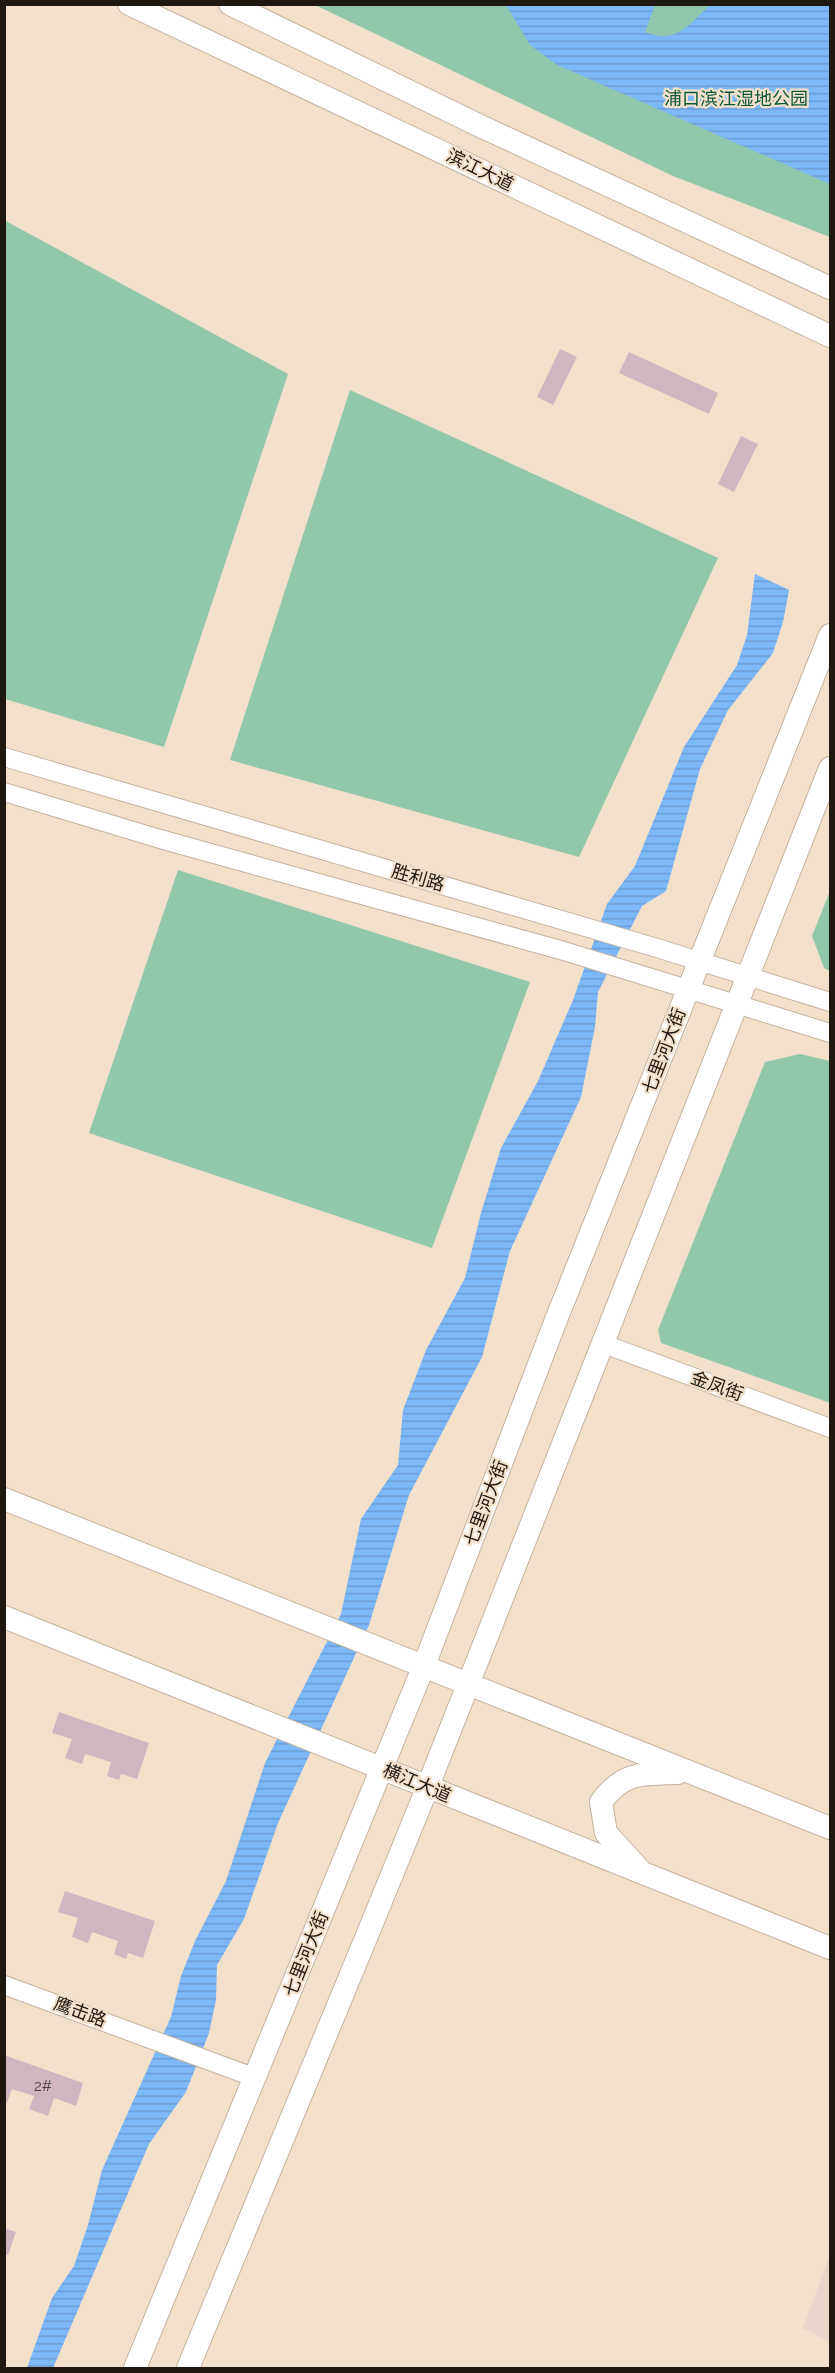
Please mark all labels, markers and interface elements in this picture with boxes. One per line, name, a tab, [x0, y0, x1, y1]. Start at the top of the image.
park label: 浦口滨江湿地公园	[664, 88, 808, 109]
street label: 滨江大道	[443, 144, 517, 195]
street label: 胜利路	[389, 860, 447, 895]
street label: 七里河大街	[638, 1005, 689, 1097]
street label: 金凤街	[688, 1366, 746, 1405]
street label: 七里河大街	[460, 1457, 511, 1549]
street label: 横江大道	[380, 1759, 454, 1806]
street label: 七里河大街	[279, 1908, 332, 1999]
street label: 鹰击路	[51, 1992, 109, 2031]
house number: 2#	[34, 2077, 52, 2095]

